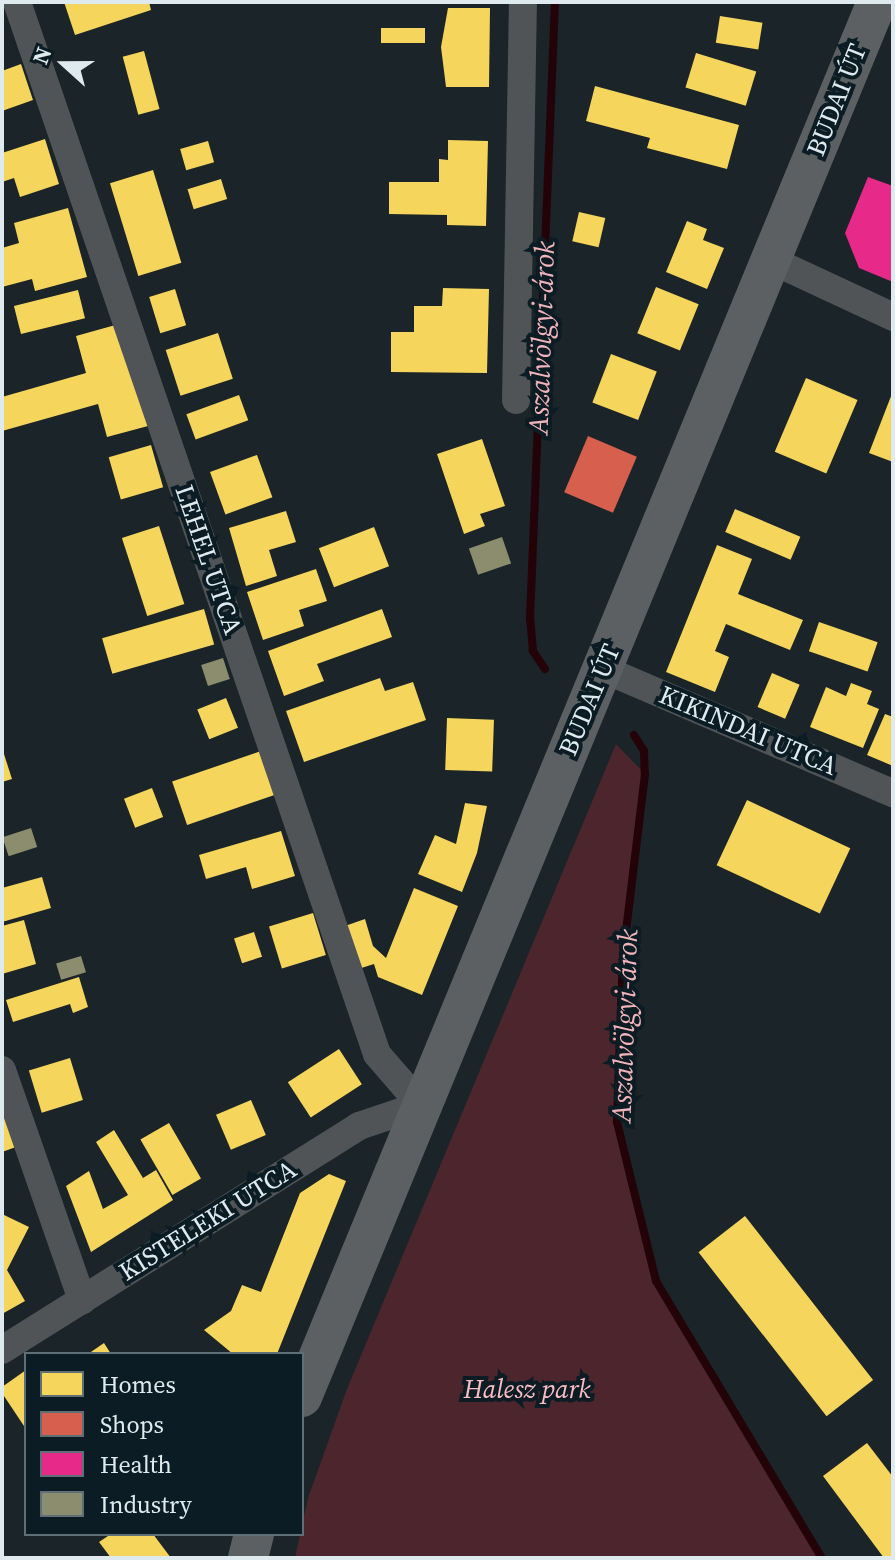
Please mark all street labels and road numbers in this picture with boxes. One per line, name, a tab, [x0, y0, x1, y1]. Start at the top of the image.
street label: BUDAI ÚT	[800, 39, 874, 161]
street label: LEHEL UTCA	[168, 481, 248, 639]
street label: BUDAI ÚT	[553, 640, 627, 760]
street label: KIKINDAI UTCA	[654, 679, 842, 783]
street label: KISTELEKI UTCA	[114, 1154, 302, 1288]

